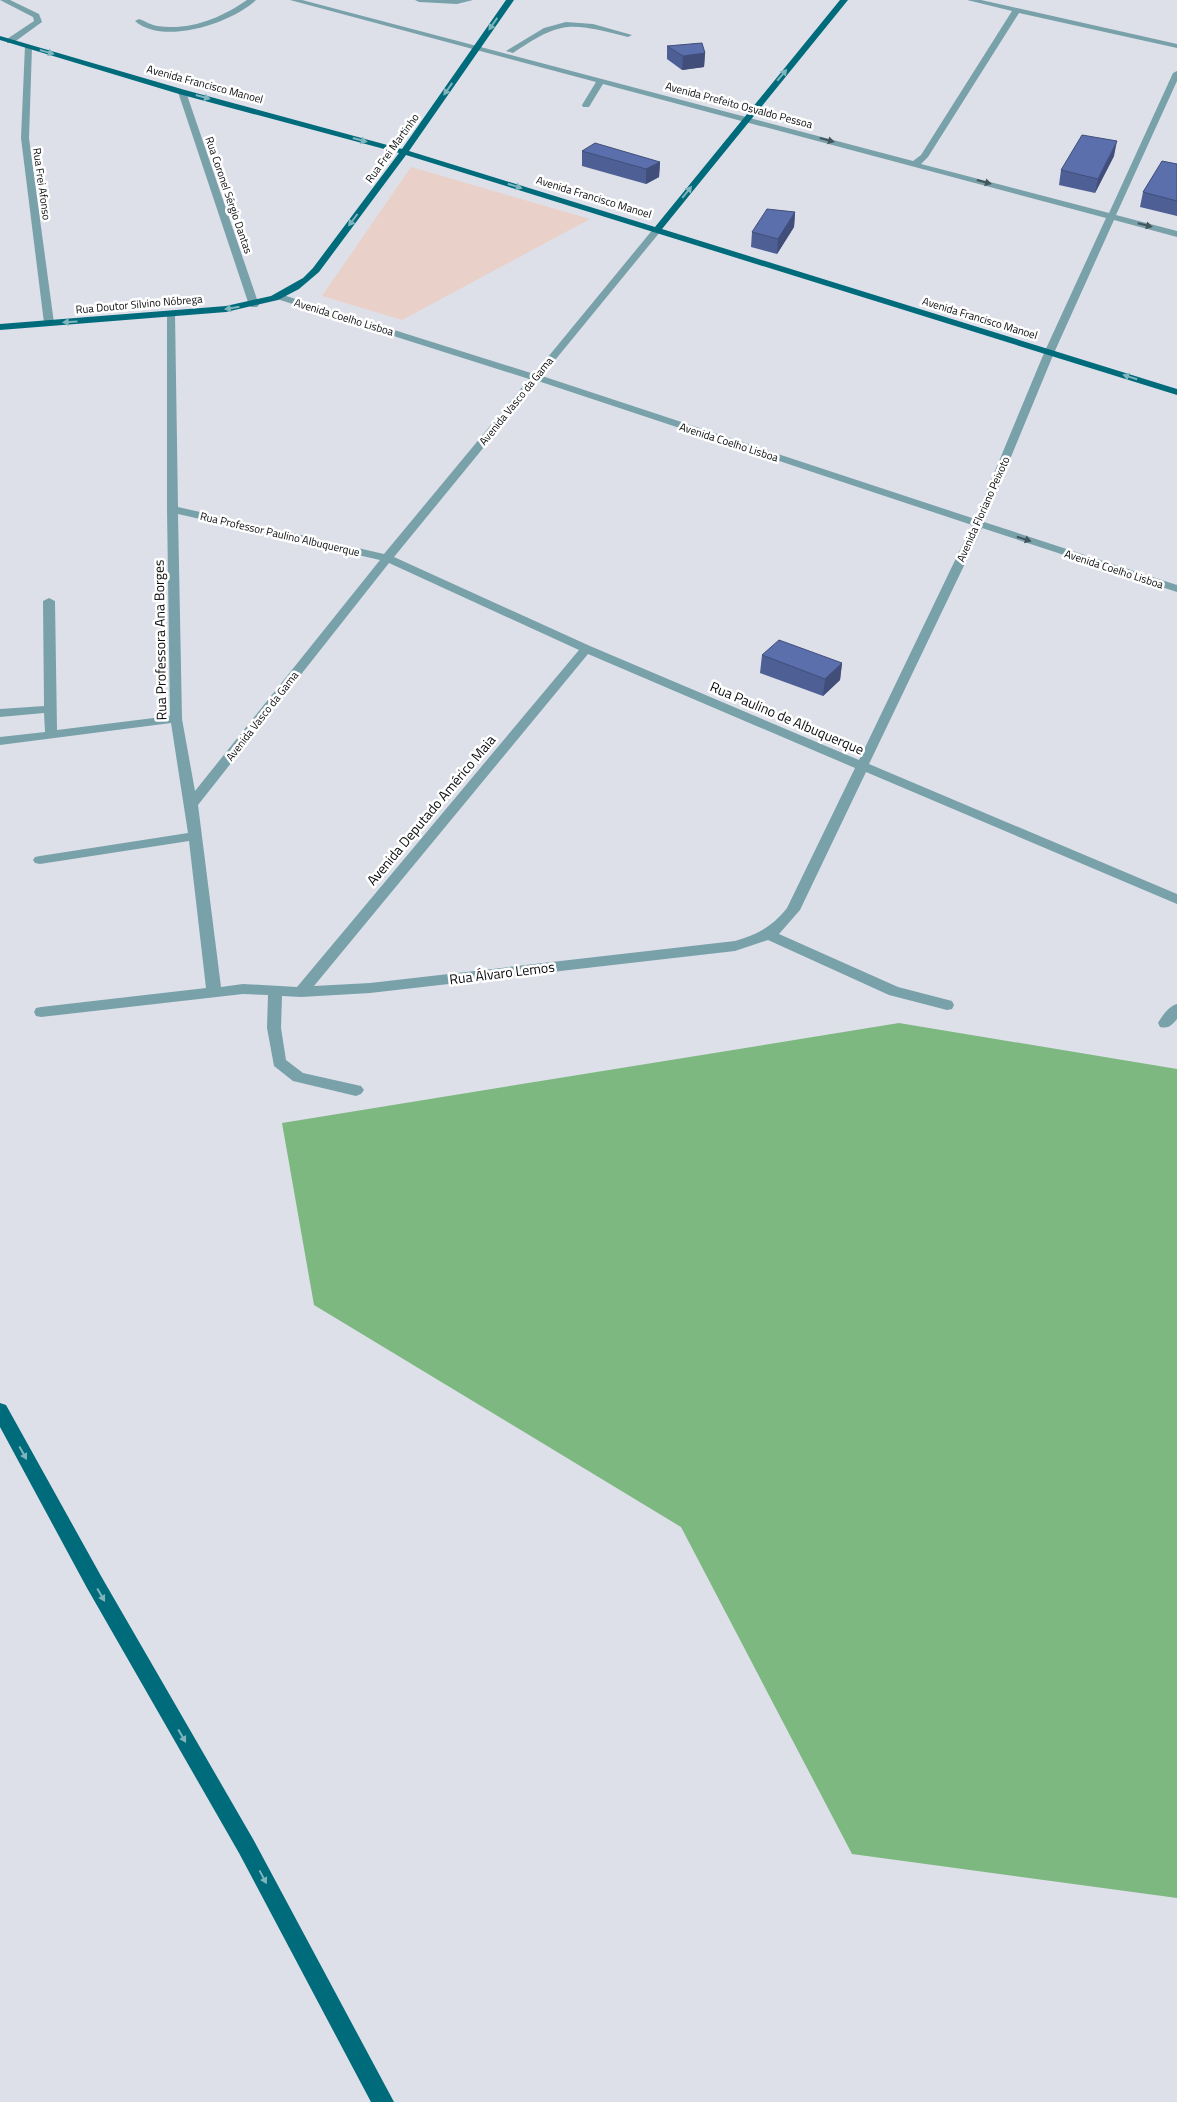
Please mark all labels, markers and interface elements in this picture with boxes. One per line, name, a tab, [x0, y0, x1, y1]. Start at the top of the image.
one-way arrow	[488, 17, 498, 31]
one-way arrow	[39, 49, 54, 57]
street label: Avenida Francisco Manoel	[145, 61, 265, 107]
one-way arrow	[776, 68, 787, 81]
street label: Avenida Prefeito Osvaldo Pessoa	[664, 78, 815, 132]
one-way arrow	[443, 82, 453, 95]
one-way arrow	[195, 94, 210, 102]
street label: Rua Frei Martinho	[361, 110, 423, 186]
street label: Rua Coronel Sérgio Dantas	[201, 134, 257, 256]
one-way arrow	[352, 136, 367, 144]
one-way arrow	[819, 136, 834, 144]
street label: Rua Frei Afonso	[29, 147, 55, 221]
street label: Avenida Francisco Manoel	[534, 172, 654, 222]
one-way arrow	[976, 178, 991, 186]
one-way arrow	[508, 183, 523, 190]
one-way arrow	[682, 186, 693, 199]
one-way arrow	[348, 213, 358, 227]
one-way arrow	[1137, 222, 1152, 230]
street label: Rua Doutor Silvino Nóbrega	[75, 290, 204, 318]
street label: Avenida Francisco Manoel	[920, 293, 1040, 343]
street label: Avenida Coelho Lisboa	[292, 294, 396, 340]
one-way arrow	[224, 304, 240, 312]
one-way arrow	[62, 318, 78, 326]
street label: Avenida Vasco da Gama	[475, 353, 557, 449]
one-way arrow	[1123, 373, 1138, 381]
street label: Avenida Coelho Lisboa	[678, 418, 781, 466]
street label: Avenida Floriano Peixoto	[953, 454, 1014, 564]
street label: Rua Professor Paulino Albuquerque	[199, 508, 362, 560]
one-way arrow	[1017, 536, 1032, 543]
street label: Avenida Coelho Lisboa	[1063, 545, 1166, 593]
street label: Rua Professora Ana Borges	[148, 559, 171, 721]
street label: Avenida Vasco da Gama	[222, 668, 302, 764]
street label: Rua Paulino de Albuquerque	[707, 676, 867, 760]
street label: Avenida Deputado Américo Maia	[361, 730, 500, 890]
street label: Rua Álvaro Lemos	[448, 956, 556, 989]
one-way arrow	[19, 1445, 27, 1460]
one-way arrow	[97, 1589, 106, 1602]
one-way arrow	[178, 1729, 187, 1742]
one-way arrow	[259, 1870, 267, 1885]

